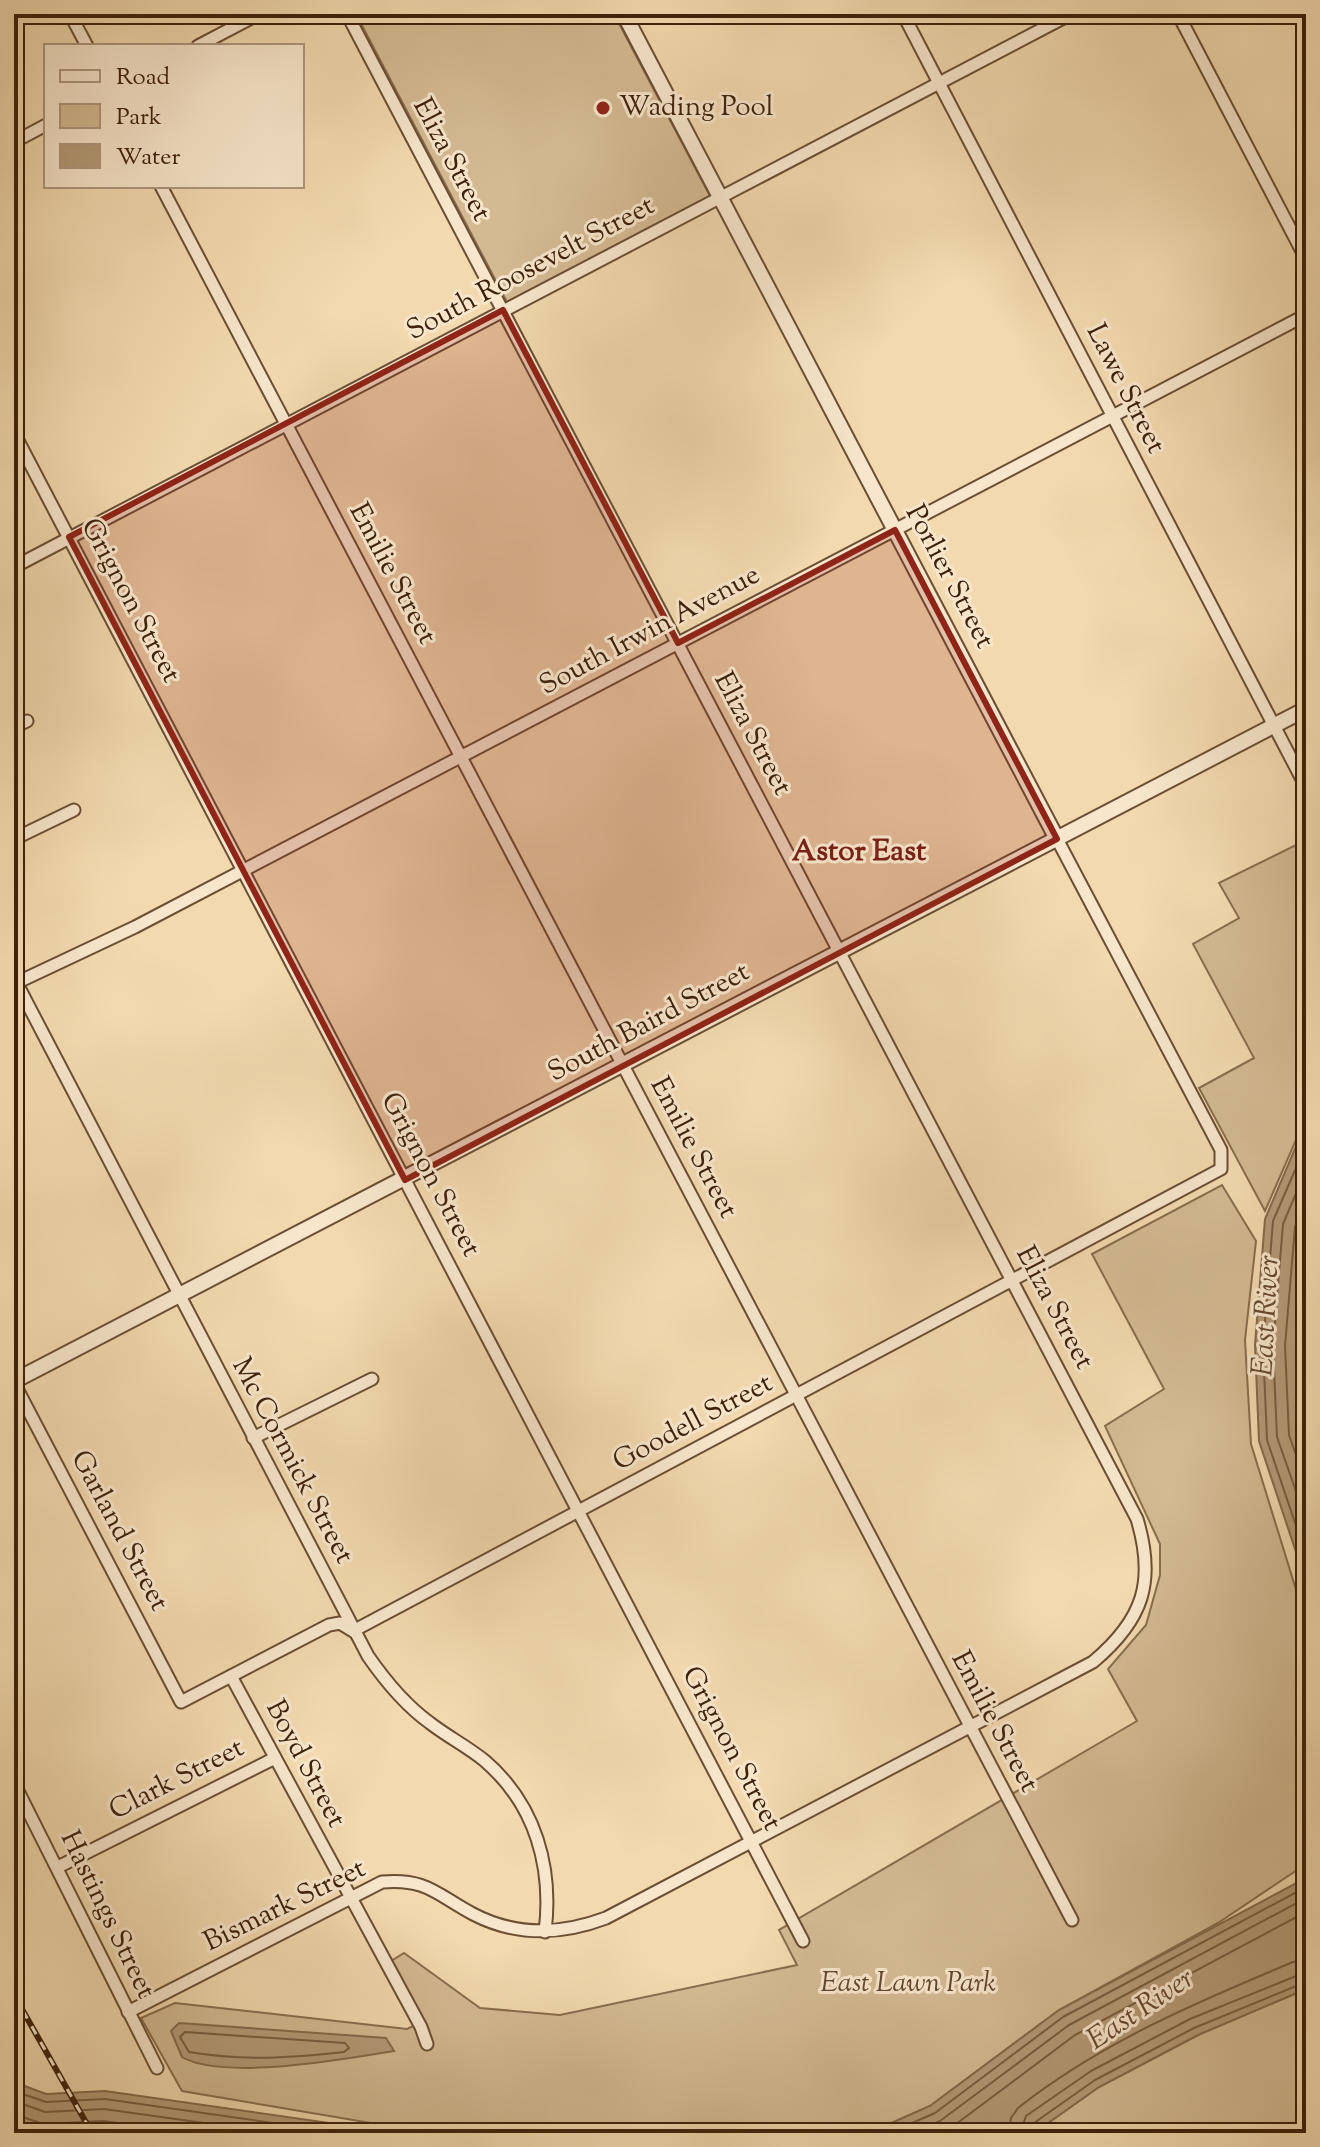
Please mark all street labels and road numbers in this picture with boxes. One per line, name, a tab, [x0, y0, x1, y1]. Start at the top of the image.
street label: Eliza Street	[402, 91, 500, 229]
street label: South Roosevelt Street	[400, 186, 663, 351]
street label: Lawe Street	[1075, 317, 1175, 461]
street label: Emilie Street	[338, 496, 446, 652]
street label: Porlier Street	[894, 498, 1004, 656]
street label: Grignon Street	[70, 512, 190, 691]
street label: South Irwin Avenue	[533, 556, 767, 706]
street label: Eliza Street	[703, 665, 801, 803]
street label: South Baird Street	[541, 953, 757, 1093]
street label: Emilie Street	[639, 1070, 747, 1226]
street label: Grignon Street	[370, 1086, 490, 1265]
street label: Eliza Street	[1005, 1239, 1103, 1377]
street label: Mc Cormick Street	[221, 1351, 364, 1572]
street label: Goodell Street	[606, 1364, 780, 1482]
street label: Garland Street	[60, 1444, 178, 1619]
street label: Emilie Street	[940, 1644, 1048, 1800]
street label: Grignon Street	[671, 1660, 791, 1839]
street label: Boyd Street	[255, 1693, 356, 1835]
street label: Clark Street	[103, 1729, 252, 1831]
street label: Hastings Street	[49, 1824, 165, 2006]
street label: Bismark Street	[197, 1849, 373, 1963]

